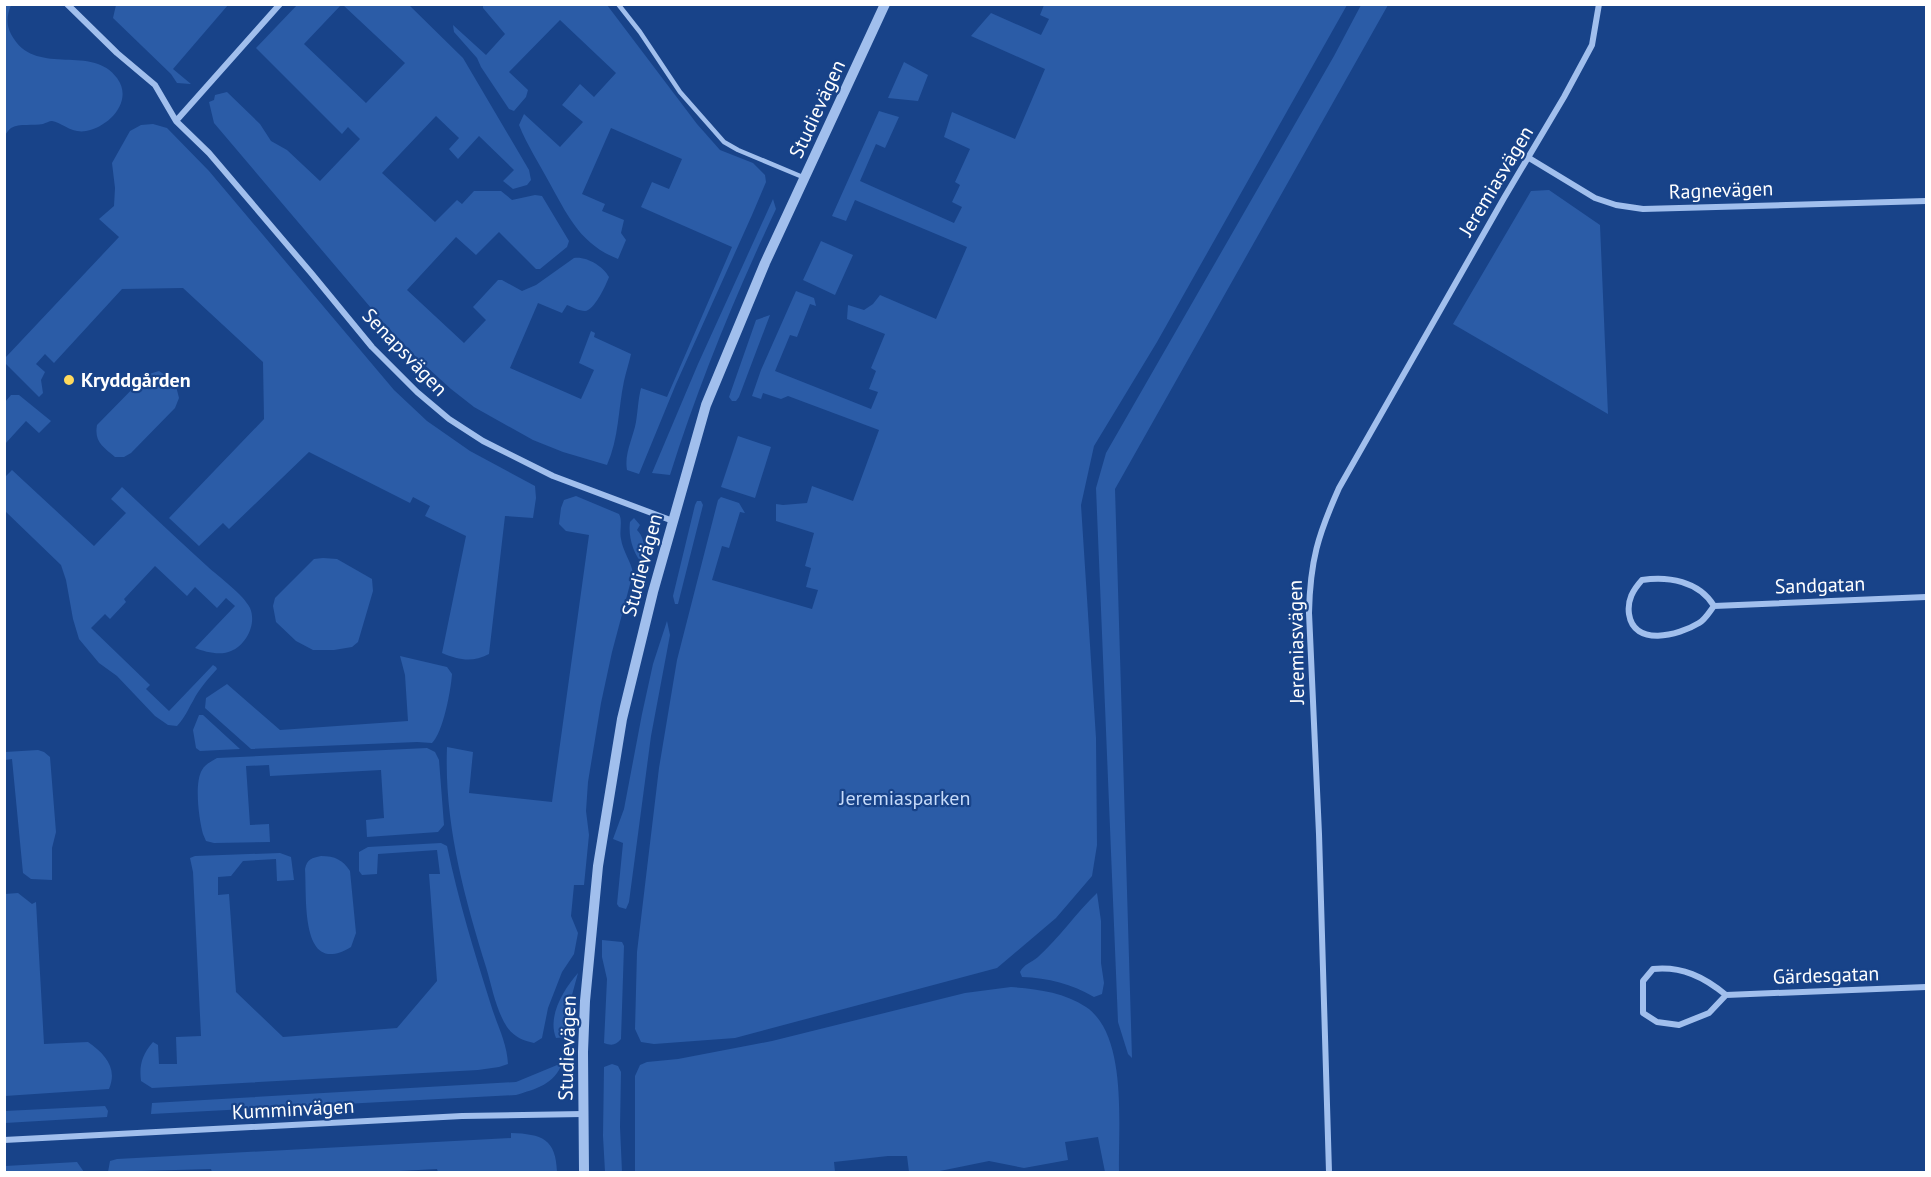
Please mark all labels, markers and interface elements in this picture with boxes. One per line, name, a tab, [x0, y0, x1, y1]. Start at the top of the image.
street label: Studievägen	[783, 56, 851, 162]
street label: Jeremiasvägen	[1452, 121, 1539, 242]
street label: Ragnevägen	[1668, 175, 1774, 205]
street label: Senapsvägen	[357, 303, 453, 401]
place label: Kryddgården	[81, 367, 191, 393]
marker: Kryddgården	[62, 373, 76, 387]
street label: Studievägen	[616, 511, 668, 619]
street label: Sandgatan	[1774, 570, 1866, 600]
street label: Jeremiasvägen	[1282, 580, 1310, 705]
park label: Jeremiasparken	[839, 785, 970, 811]
street label: Gärdesgatan	[1772, 960, 1880, 990]
street label: Studievägen	[552, 995, 582, 1101]
street label: Kumminvägen	[231, 1093, 355, 1125]

